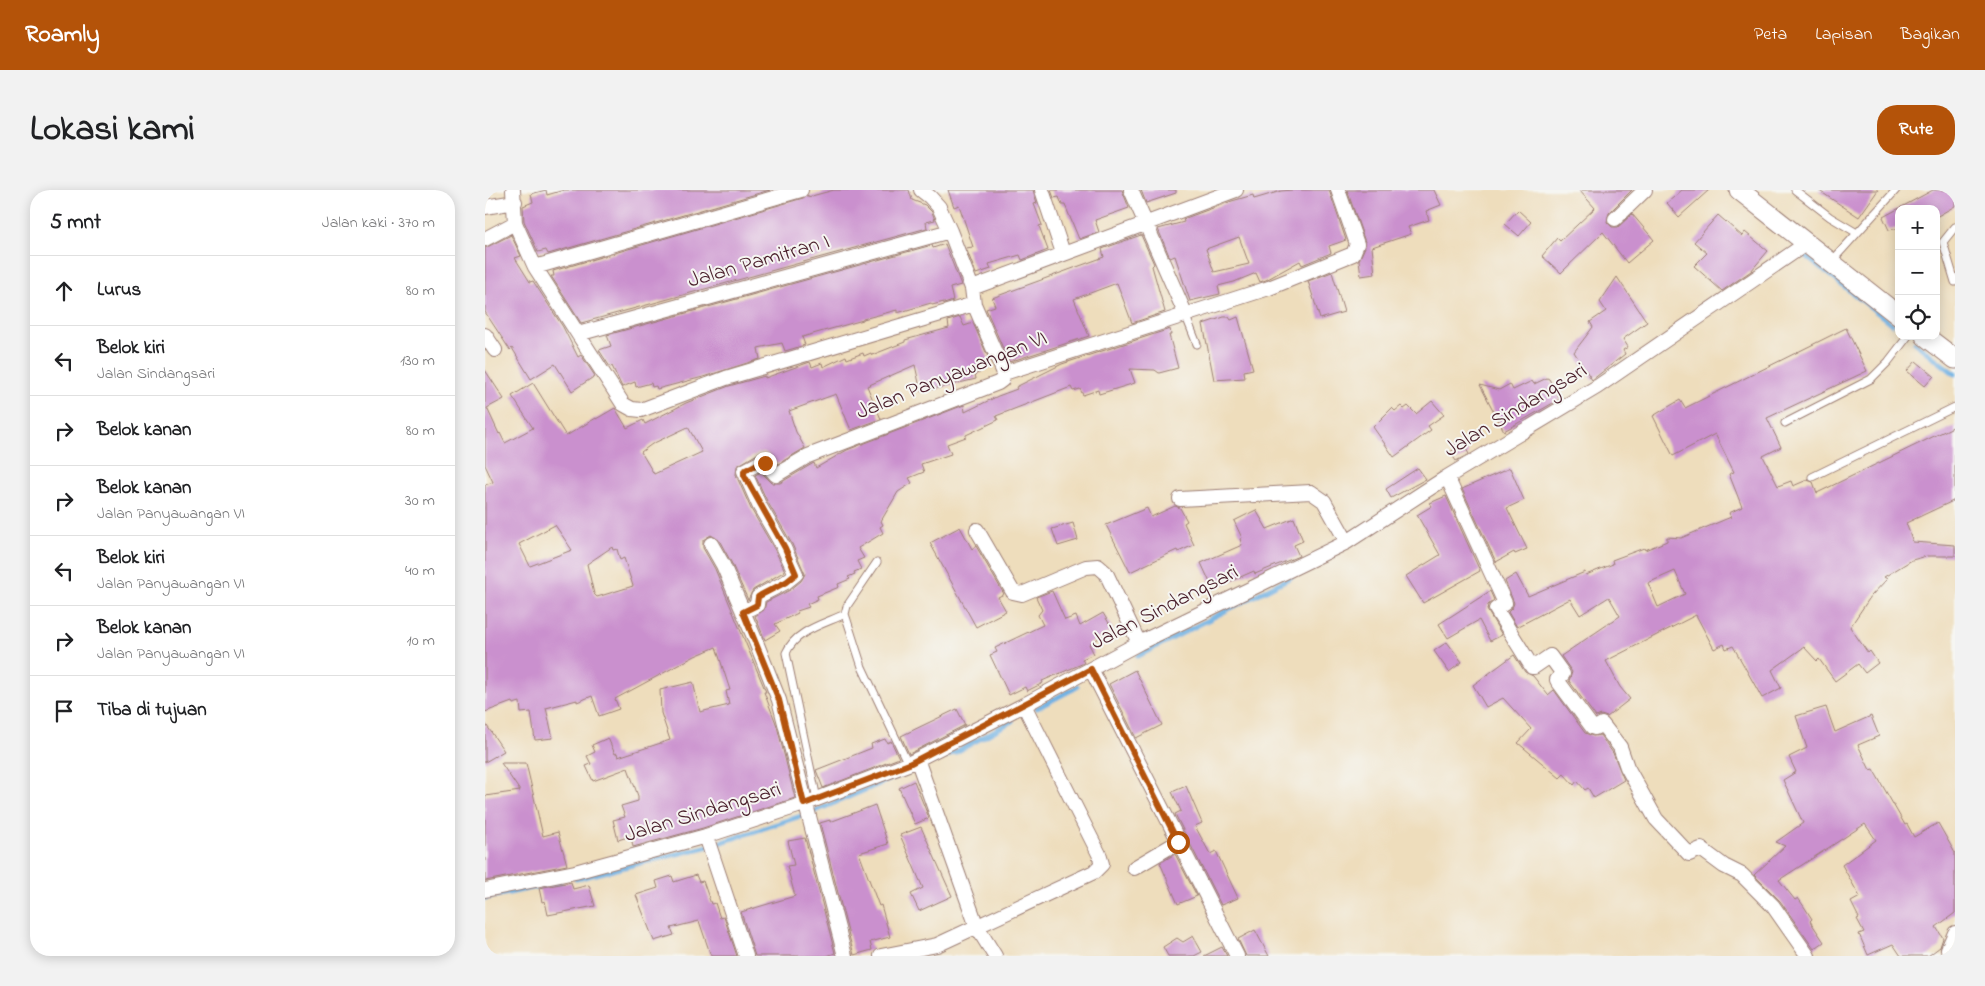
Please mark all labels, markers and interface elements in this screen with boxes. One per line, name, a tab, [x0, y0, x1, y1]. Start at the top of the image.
text: Roamly	[25, 18, 100, 53]
text: Peta	[1754, 22, 1787, 48]
text: Lapisan	[1815, 22, 1872, 48]
text: Bagikan	[1900, 22, 1960, 48]
text: Lokasi kami	[30, 105, 195, 156]
button: Rute	[1877, 105, 1955, 155]
map controls	[1895, 205, 1940, 340]
button: +	[1895, 205, 1940, 250]
text: 5 mnt	[50, 208, 101, 238]
text: Jalan kaki · 370 m	[322, 211, 435, 235]
street label: Jalan Pamitran I	[684, 226, 834, 298]
button: −	[1895, 250, 1940, 295]
icon: ahead	[50, 277, 78, 305]
text: Lurus	[97, 277, 141, 304]
text: 80 m	[406, 279, 435, 303]
button: locate	[1895, 295, 1940, 340]
street label: Jalan Panyawangan VI	[852, 323, 1053, 430]
text: Belok kiri	[97, 335, 165, 362]
icon: left	[50, 347, 78, 375]
text: 130 m	[400, 349, 435, 373]
street label: Jalan Sindangsari	[1438, 355, 1594, 467]
text: Jalan Sindangsari	[97, 362, 215, 386]
icon: right	[50, 417, 78, 445]
text: Belok kanan	[97, 417, 191, 444]
text: 80 m	[406, 419, 435, 443]
route end	[754, 452, 777, 475]
text: Belok kanan	[97, 475, 191, 502]
icon: right	[50, 487, 78, 515]
text: 30 m	[405, 489, 435, 513]
text: Jalan Panyawangan VI	[97, 502, 245, 526]
text: Belok kiri	[97, 545, 165, 572]
icon: left	[50, 557, 78, 585]
street label: Jalan Sindangsari	[1085, 557, 1245, 660]
text: 40 m	[405, 559, 435, 583]
text: Jalan Panyawangan VI	[97, 572, 245, 596]
text: Belok kanan	[97, 615, 191, 642]
icon: right	[50, 627, 78, 655]
text: 10 m	[407, 629, 435, 653]
text: Jalan Panyawangan VI	[97, 642, 245, 666]
icon: arrive	[50, 697, 78, 725]
text: Tiba di tujuan	[97, 697, 207, 724]
street label: Jalan Sindangsari	[621, 774, 786, 853]
route start	[1167, 831, 1190, 854]

